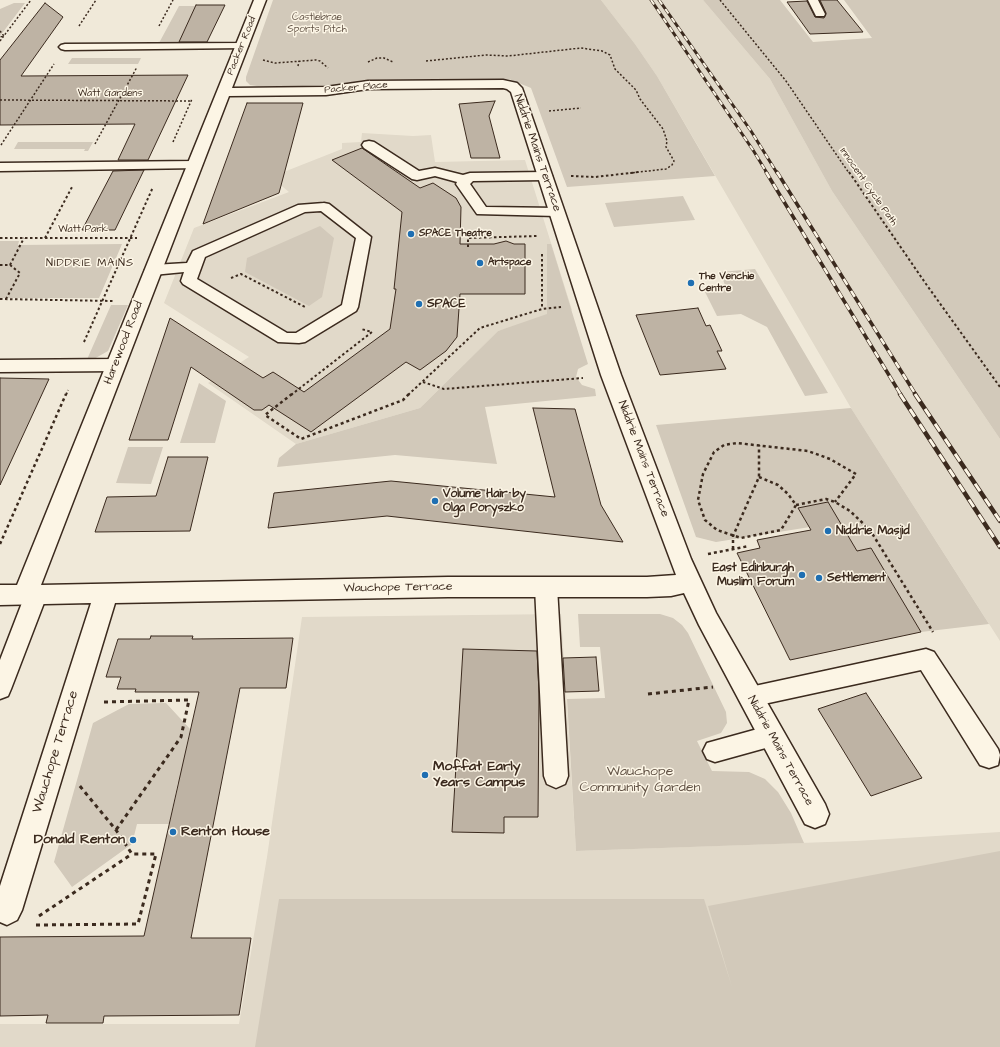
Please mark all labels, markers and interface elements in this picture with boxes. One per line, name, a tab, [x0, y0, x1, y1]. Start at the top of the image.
park label: Castlebrae Sports Pitch	[287, 12, 347, 36]
street label: Packer Road	[225, 15, 259, 77]
street label: Packer Place	[324, 79, 388, 97]
street label: Watt Gardens	[78, 88, 142, 100]
street label: Niddrie Mains Terrace	[510, 92, 564, 214]
street label: Innocent Cycle Path	[837, 146, 899, 228]
street label: Watt Park	[58, 224, 108, 236]
place label: SPACE Theatre	[419, 228, 492, 240]
marker: SPACE Theatre	[406, 229, 416, 239]
district label: NIDDRIE MAINS	[46, 257, 134, 271]
place label: Artspace	[488, 257, 531, 269]
marker: Artspace	[475, 258, 485, 268]
place label: The Venchie Centre	[699, 271, 754, 294]
marker: The Venchie Centre	[686, 278, 696, 288]
place label: SPACE	[427, 297, 466, 311]
street label: Harewood Road	[101, 299, 147, 387]
marker: SPACE	[414, 299, 424, 309]
street label: Niddrie Mains Terrace	[614, 399, 672, 519]
place label: Volume Hair by Olga Poryszko	[443, 487, 526, 515]
marker: Volume Hair by Olga Poryszko	[430, 496, 440, 506]
place label: Niddrie Masjid	[836, 524, 910, 538]
marker: Niddrie Masjid	[823, 526, 833, 536]
place label: East Edinburgh Muslim Forum	[712, 561, 794, 589]
marker: East Edinburgh Muslim Forum	[797, 570, 807, 580]
place label: Settlement	[827, 571, 886, 585]
marker: Settlement	[814, 573, 824, 583]
street label: Wauchope Terrace	[343, 580, 453, 596]
street label: Wauchope Terrace	[29, 689, 83, 815]
street label: Niddrie Mains Terrace	[744, 694, 816, 808]
place label: Moffat Early Years Campus	[433, 759, 525, 792]
park label: Wauchope Community Garden	[579, 764, 701, 796]
marker: Moffat Early Years Campus	[420, 770, 430, 780]
place label: Renton House	[181, 824, 270, 840]
marker: Renton House	[168, 827, 178, 837]
place label: Donald Renton	[34, 832, 125, 848]
marker: Donald Renton	[128, 835, 138, 845]

